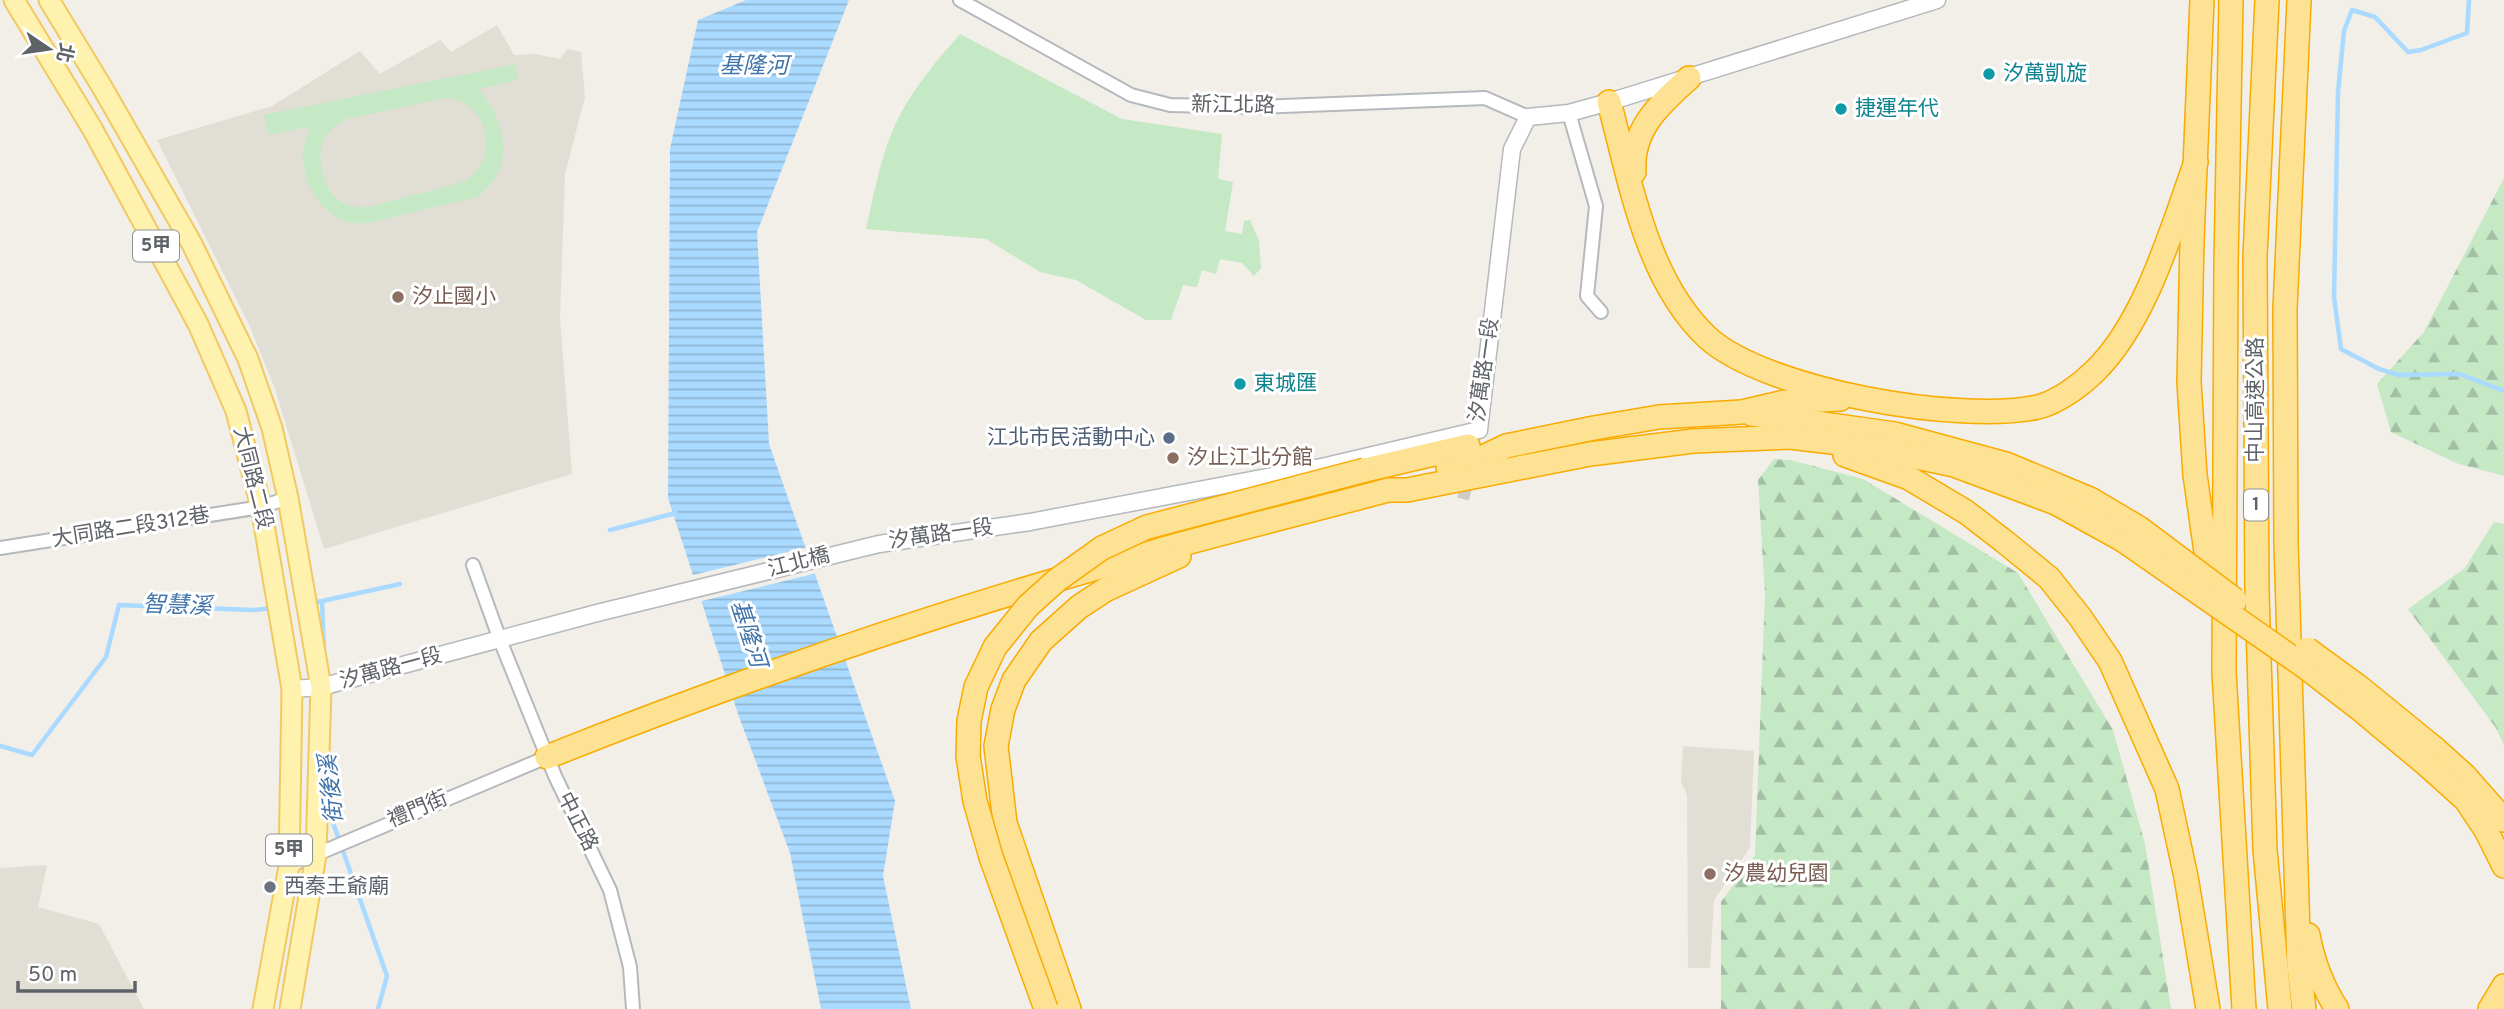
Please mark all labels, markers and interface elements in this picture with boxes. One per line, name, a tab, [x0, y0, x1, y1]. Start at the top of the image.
north arrow	[14, 14, 84, 84]
text: 北	[50, 40, 77, 64]
water label: 基隆河	[720, 53, 793, 82]
place label: 汐萬凱旋	[2003, 61, 2087, 88]
marker: 汐萬凱旋	[1981, 66, 1997, 82]
street label: 新江北路	[1191, 92, 1275, 120]
place label: 捷運年代	[1855, 96, 1939, 123]
marker: 捷運年代	[1833, 101, 1849, 117]
road number: 5甲	[133, 230, 179, 262]
place label: 汐止國小	[412, 284, 496, 311]
marker: 汐止國小	[390, 289, 406, 305]
street label: 汐萬路一段	[1464, 316, 1506, 424]
street label: 中山高速公路	[2243, 337, 2270, 463]
place label: 東城匯	[1254, 371, 1317, 398]
marker: 東城匯	[1232, 376, 1248, 392]
street label: 大同路二段	[226, 424, 278, 532]
place label: 江北市民活動中心	[987, 425, 1155, 452]
marker: 江北市民活動中心	[1161, 430, 1177, 446]
place label: 汐止江北分館	[1187, 445, 1313, 472]
marker: 汐止江北分館	[1165, 450, 1181, 466]
road number: 1	[2244, 490, 2268, 520]
street label: 大同路二段312巷	[50, 502, 212, 554]
street label: 汐萬路一段	[887, 514, 995, 556]
street label: 江北橋	[765, 542, 833, 584]
water label: 智慧溪	[142, 591, 215, 623]
water label: 基隆河	[723, 597, 773, 675]
street label: 汐萬路一段	[337, 642, 445, 696]
water label: 街後溪	[315, 750, 351, 825]
street label: 禮門街	[384, 785, 452, 835]
street label: 中正路	[551, 788, 603, 856]
road number: 5甲	[266, 834, 312, 866]
place label: 汐農幼兒園	[1724, 861, 1829, 888]
marker: 汐農幼兒園	[1702, 866, 1718, 882]
place label: 西秦王爺廟	[284, 874, 389, 901]
marker: 西秦王爺廟	[262, 879, 278, 895]
scale bar	[18, 950, 135, 994]
text: 50 m	[28, 962, 77, 989]

